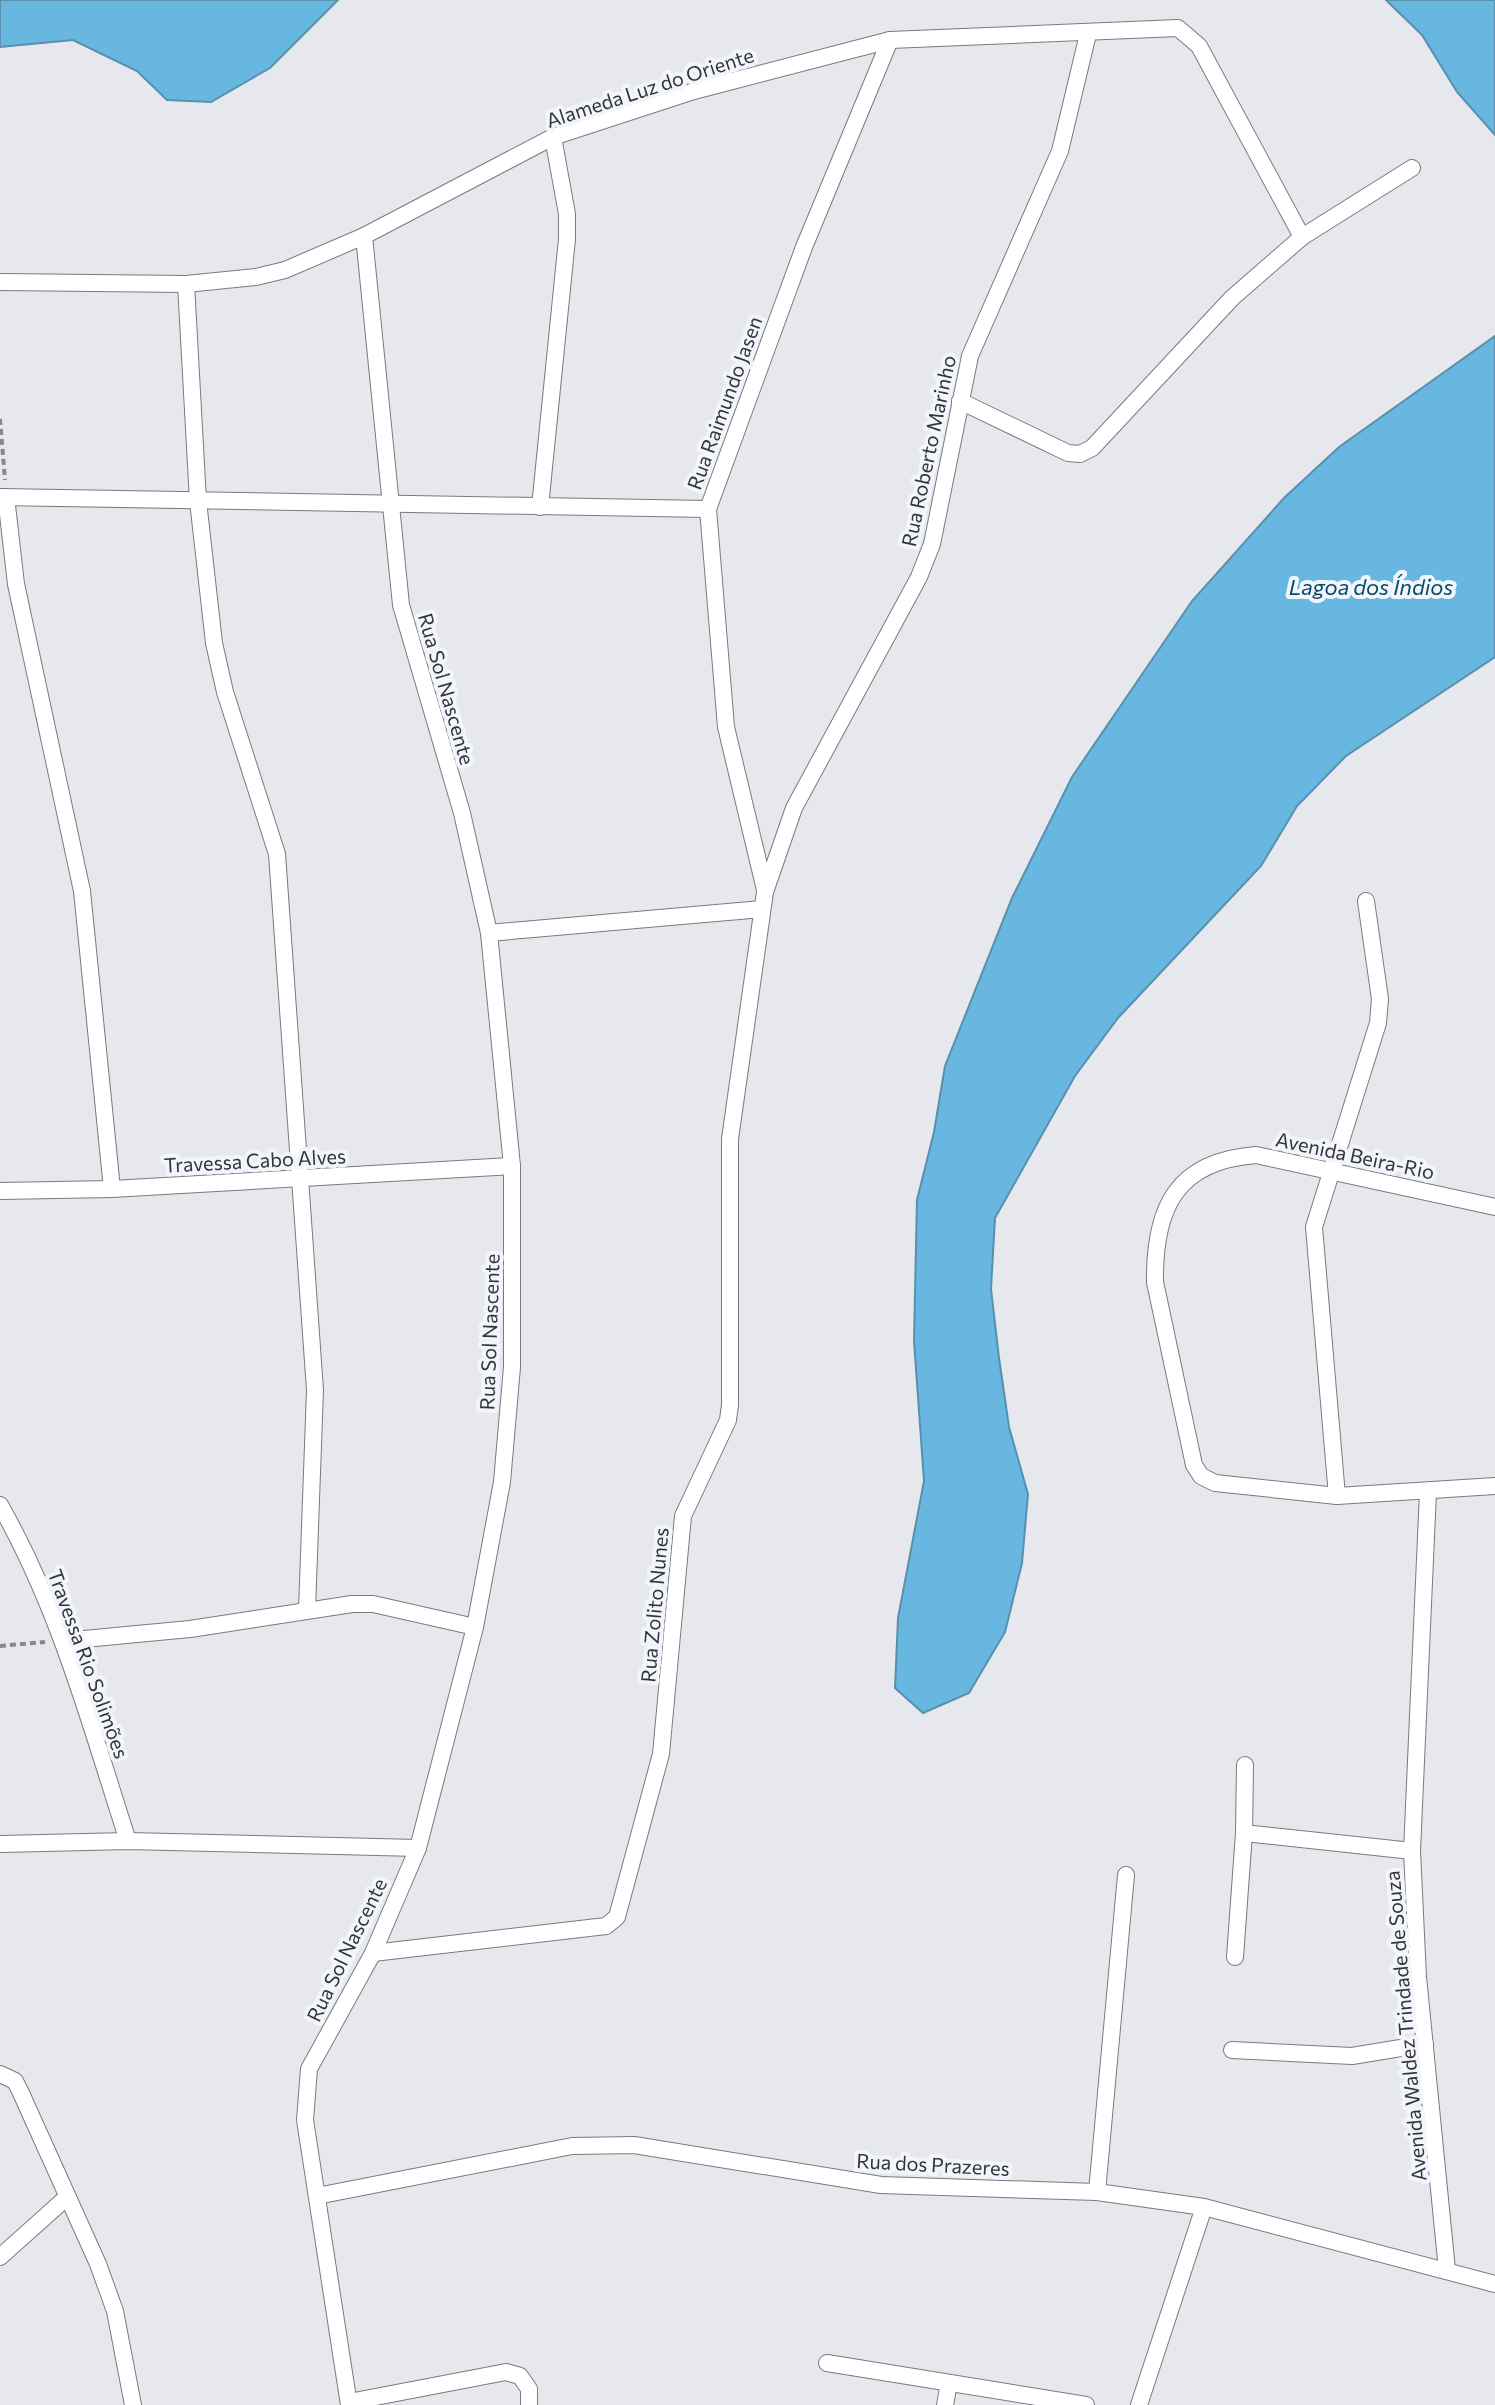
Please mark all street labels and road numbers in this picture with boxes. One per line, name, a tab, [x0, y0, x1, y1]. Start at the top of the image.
street label: Alameda Luz do Oriente	[543, 42, 757, 132]
street label: Rua Raimundo Jasen	[682, 313, 767, 493]
street label: Rua Roberto Marinho	[896, 353, 960, 549]
street label: Rua Sol Nascente	[414, 610, 480, 767]
street label: Avenida Beira-Rio	[1274, 1126, 1437, 1184]
street label: Travessa Cabo Alves	[163, 1143, 347, 1177]
street label: Rua Sol Nascente	[474, 1253, 504, 1411]
street label: Rua Zolito Nunes	[635, 1526, 673, 1683]
street label: Travessa Rio Solimões	[44, 1566, 134, 1761]
street label: Avenida Waldez Trindade de Souza	[1379, 1870, 1431, 2182]
street label: Rua Sol Nascente	[301, 1874, 391, 2025]
street label: Rua dos Prazeres	[856, 2148, 1010, 2180]

